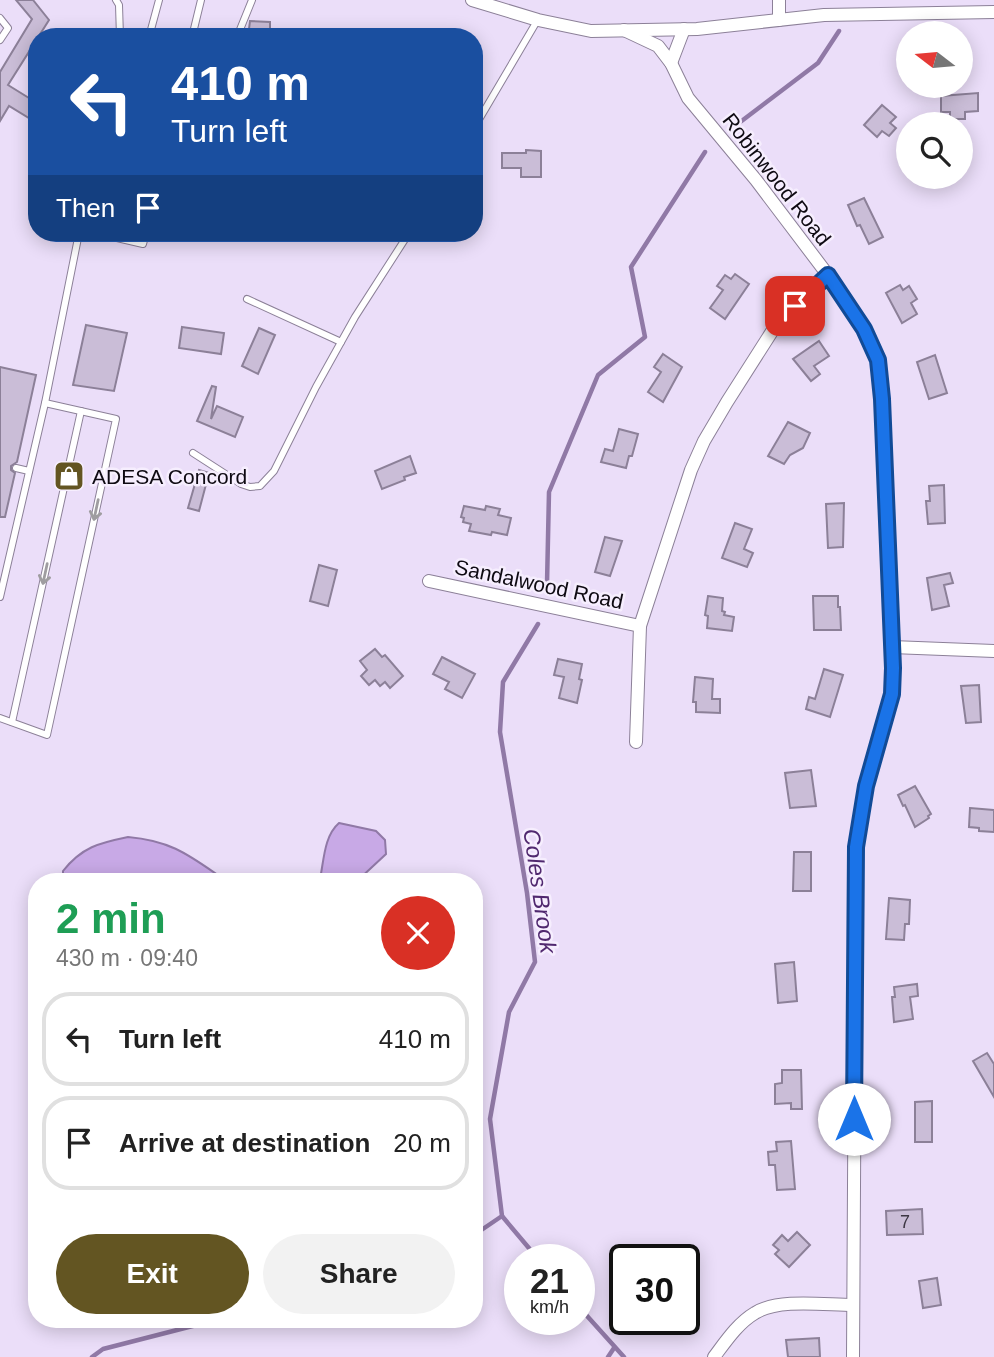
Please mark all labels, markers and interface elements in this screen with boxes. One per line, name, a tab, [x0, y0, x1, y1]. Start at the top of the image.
north arrow	[896, 21, 973, 98]
map controls	[896, 21, 973, 189]
icon: left	[56, 56, 147, 147]
text: 410 m	[171, 56, 310, 110]
street label: Robinwood Road	[718, 108, 836, 250]
button: search	[896, 112, 973, 189]
text: Turn left	[171, 113, 287, 149]
icon: arrive	[129, 189, 167, 227]
text: Then	[56, 193, 115, 223]
pin	[765, 276, 825, 336]
icon: arrive	[776, 287, 814, 325]
shop icon: ADESA Concord	[52, 459, 86, 493]
place label: ADESA Concord	[92, 465, 247, 488]
one-way arrow	[89, 498, 102, 521]
street label: Sandalwood Road	[453, 555, 625, 613]
one-way arrow	[38, 562, 52, 585]
water label: Coles Brook	[518, 827, 562, 956]
text: 2 min	[56, 895, 166, 942]
button: close	[381, 896, 455, 970]
text: 430 m · 09:40	[56, 945, 198, 971]
icon: left	[60, 1020, 98, 1058]
text: Turn left	[119, 1024, 221, 1054]
text: 410 m	[379, 1024, 451, 1054]
position arrow	[817, 1082, 891, 1156]
icon: arrive	[60, 1124, 98, 1162]
text: Arrive at destination	[119, 1128, 370, 1158]
text: 20 m	[393, 1128, 451, 1158]
house number: 7	[900, 1212, 910, 1232]
button: Exit	[56, 1234, 249, 1314]
button: Share	[263, 1234, 455, 1314]
speed limit sign: 30	[609, 1244, 700, 1335]
text: 21	[530, 1261, 569, 1300]
text: km/h	[530, 1297, 569, 1317]

